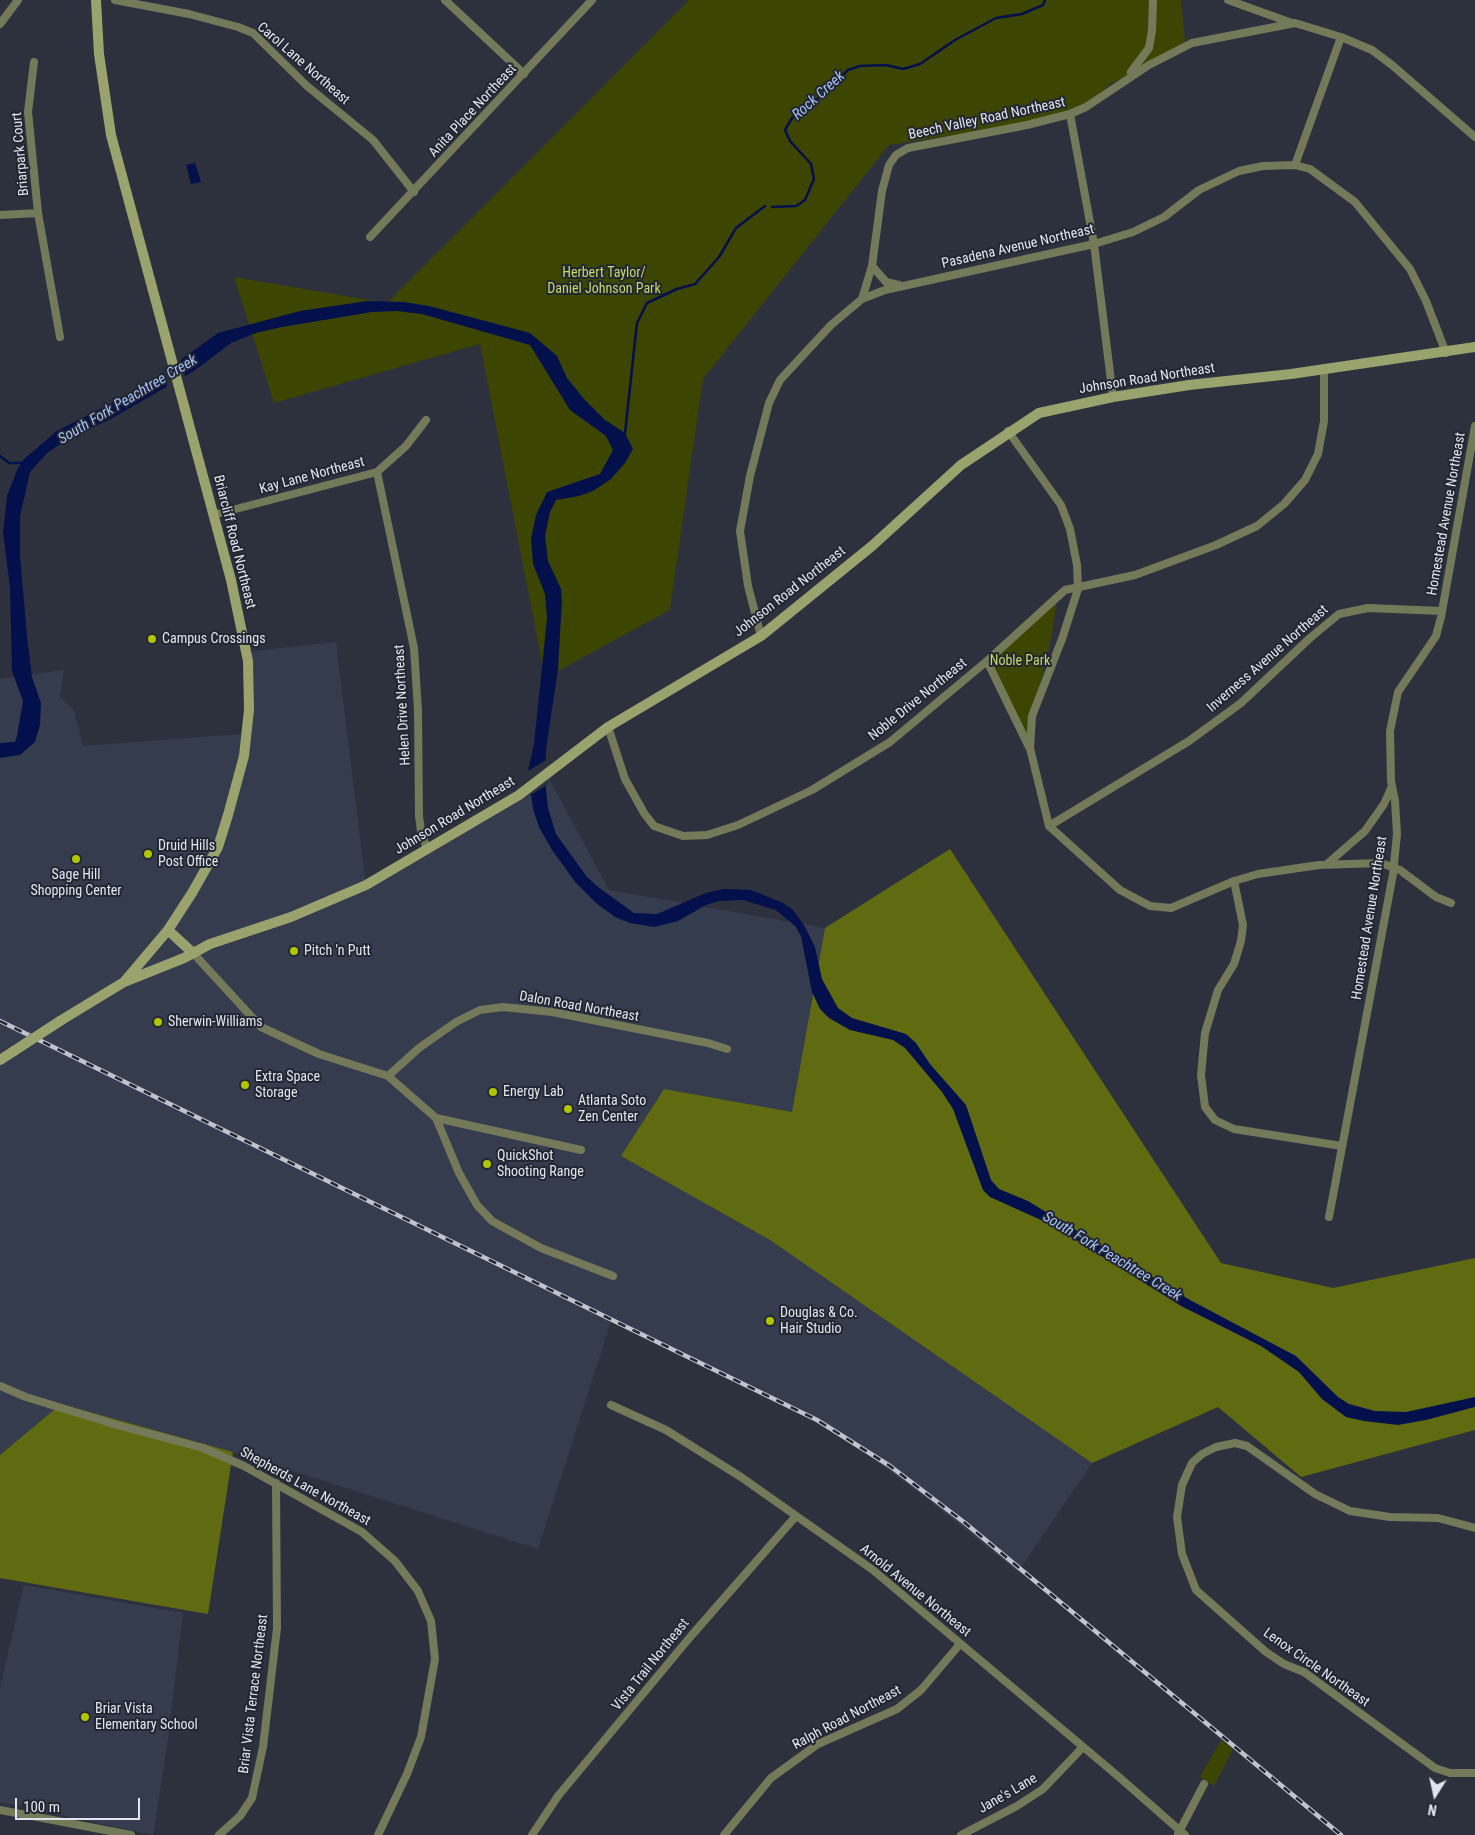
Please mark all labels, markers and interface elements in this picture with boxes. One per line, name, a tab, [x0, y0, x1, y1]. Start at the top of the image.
street label: Carol Lane Northeast	[253, 19, 353, 109]
street label: Anita Place Northeast	[426, 61, 520, 161]
water label: Rock Creek	[789, 68, 849, 124]
street label: Beech Valley Road Northeast	[907, 94, 1067, 144]
street label: Briarpark Court	[9, 111, 33, 197]
street label: Pasadena Avenue Northeast	[940, 221, 1096, 273]
park label: Herbert Taylor/ Daniel Johnson Park	[547, 265, 661, 298]
water label: South Fork Peachtree Creek	[55, 351, 201, 449]
street label: Johnson Road Northeast	[1078, 360, 1216, 398]
street label: Homestead Avenue Northeast	[1424, 431, 1470, 597]
street label: Kay Lane Northeast	[258, 454, 366, 498]
street label: Briarcliff Road Northeast	[209, 473, 259, 611]
street label: Johnson Road Northeast	[731, 543, 849, 641]
street label: Inverness Avenue Northeast	[1204, 602, 1332, 716]
place label: Campus Crossings	[162, 631, 266, 647]
marker: Campus Crossings	[146, 633, 158, 645]
street label: Helen Drive Northeast	[391, 644, 415, 766]
park label: Noble Park	[990, 653, 1050, 669]
street label: Noble Drive Northeast	[865, 655, 971, 745]
street label: Johnson Road Northeast	[392, 774, 518, 858]
street label: Homestead Avenue Northeast	[1349, 835, 1391, 1001]
place label: Druid Hills Post Office	[158, 838, 218, 870]
marker: Druid Hills Post Office	[142, 848, 154, 860]
marker: Sage Hill Shopping Center	[70, 853, 82, 865]
place label: Sage Hill Shopping Center	[30, 867, 122, 900]
place label: Pitch 'n Putt	[304, 943, 371, 959]
marker: Pitch 'n Putt	[288, 945, 300, 957]
street label: Dalon Road Northeast	[518, 988, 640, 1026]
place label: Sherwin-Williams	[168, 1014, 263, 1030]
marker: Sherwin-Williams	[152, 1016, 164, 1028]
place label: Extra Space Storage	[255, 1069, 320, 1102]
marker: Extra Space Storage	[239, 1079, 251, 1091]
place label: Energy Lab	[503, 1084, 564, 1100]
marker: Energy Lab	[487, 1086, 499, 1098]
place label: Atlanta Soto Zen Center	[578, 1093, 646, 1126]
marker: Atlanta Soto Zen Center	[562, 1103, 574, 1115]
place label: QuickShot Shooting Range	[497, 1148, 584, 1180]
marker: QuickShot Shooting Range	[481, 1158, 493, 1170]
water label: South Fork Peachtree Creek	[1039, 1208, 1185, 1306]
place label: Douglas & Co. Hair Studio	[780, 1305, 858, 1338]
marker: Douglas & Co. Hair Studio	[764, 1315, 776, 1327]
street label: Shepherds Lane Northeast	[237, 1444, 373, 1530]
street label: Arnold Avenue Northeast	[856, 1541, 974, 1641]
street label: Briar Vista Terrace Northeast	[236, 1613, 272, 1775]
street label: Vista Trail Northeast	[609, 1616, 693, 1714]
street label: Lenox Circle Northeast	[1260, 1625, 1372, 1711]
street label: Ralph Road Northeast	[790, 1682, 904, 1754]
place label: Briar Vista Elementary School	[95, 1701, 198, 1734]
marker: Briar Vista Elementary School	[79, 1711, 91, 1723]
street label: Jane's Lane	[976, 1770, 1040, 1818]
north arrow	[1410, 1770, 1460, 1820]
scale bar	[18, 1788, 142, 1820]
text: 100 m	[23, 1798, 60, 1816]
text: N	[1427, 1801, 1438, 1818]

